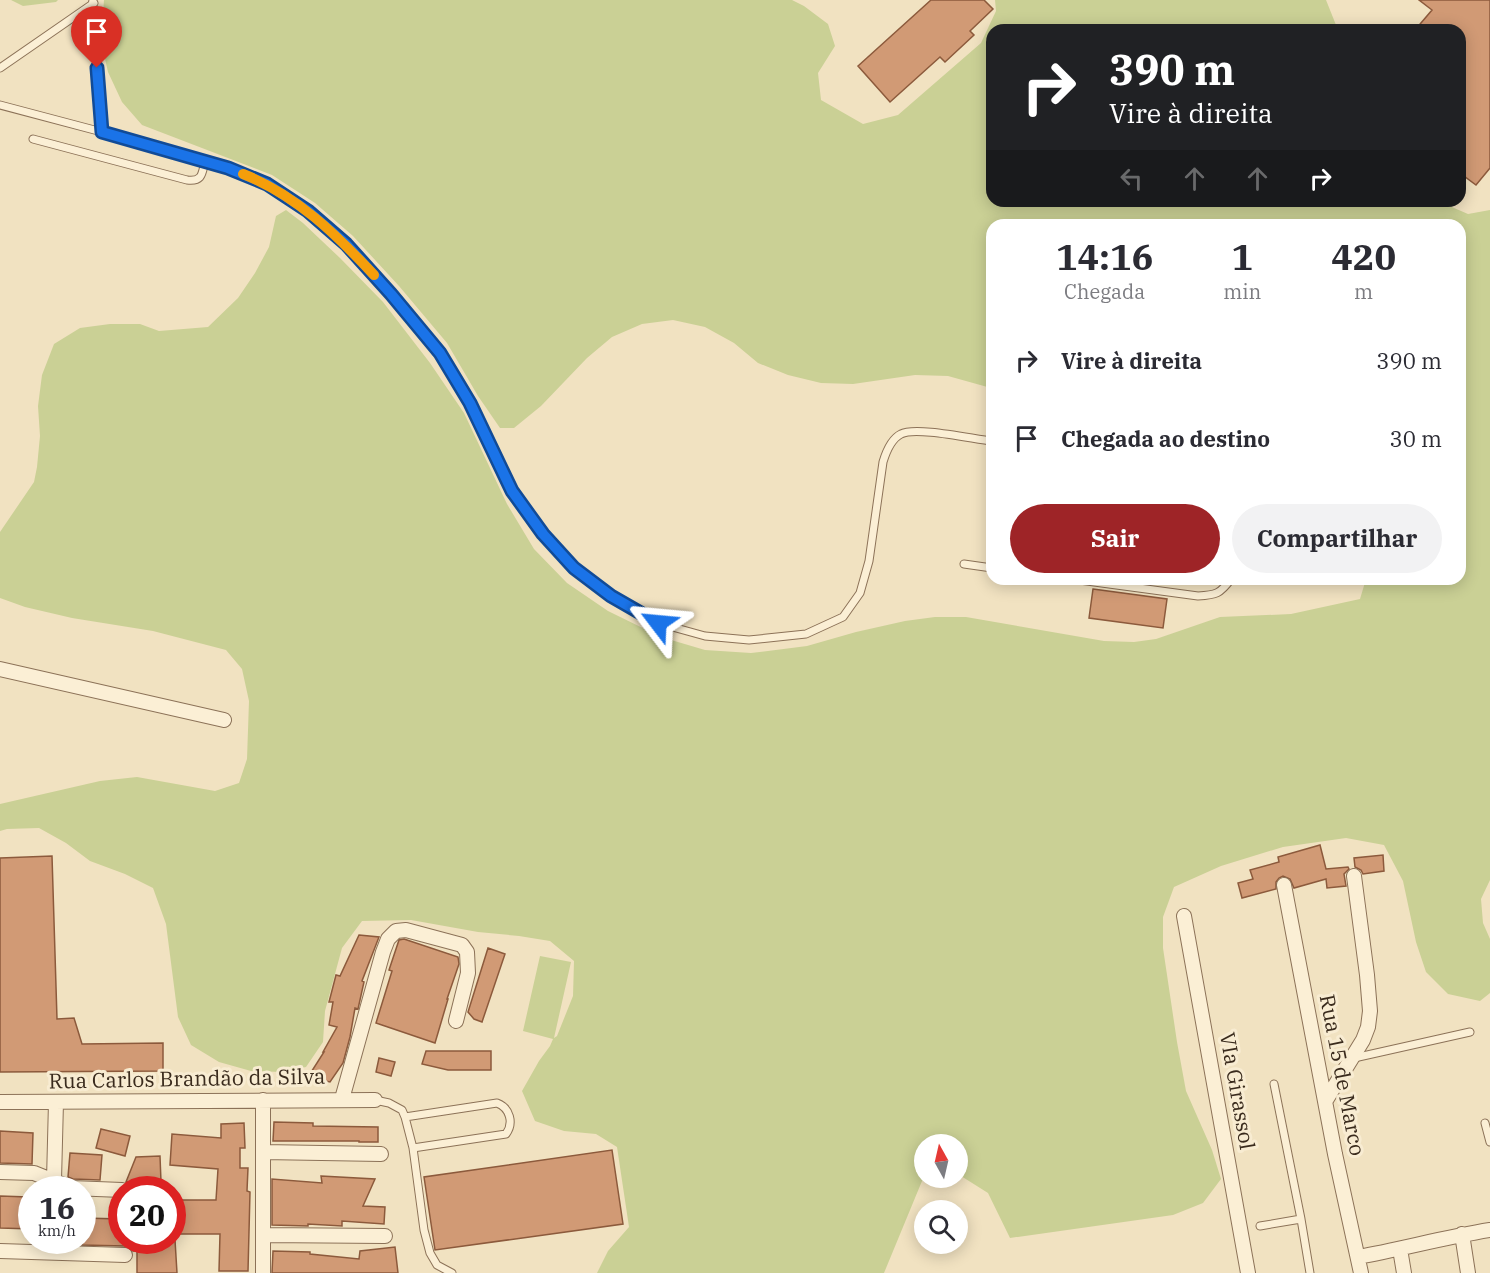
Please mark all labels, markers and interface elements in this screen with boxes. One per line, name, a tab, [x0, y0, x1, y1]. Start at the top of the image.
pin	[71, 6, 122, 68]
icon: arrive	[80, 15, 113, 48]
text: 390 m	[1109, 42, 1235, 97]
icon: right	[1010, 48, 1088, 126]
text: Vire à direita	[1109, 95, 1273, 130]
icon: left	[1115, 162, 1148, 195]
icon: ahead	[1178, 162, 1211, 195]
icon: ahead	[1241, 162, 1274, 195]
icon: right	[1304, 162, 1337, 195]
text: 14:16	[1056, 233, 1153, 280]
text: 1	[1231, 233, 1253, 280]
text: 420	[1331, 233, 1396, 280]
text: Chegada	[1064, 278, 1145, 305]
text: min	[1223, 278, 1261, 305]
text: m	[1354, 278, 1373, 305]
icon: right	[1010, 344, 1043, 377]
text: Vire à direita	[1061, 346, 1202, 375]
text: 390 m	[1376, 346, 1442, 375]
icon: arrive	[1010, 422, 1043, 455]
text: Chegada ao destino	[1061, 424, 1270, 453]
text: 30 m	[1390, 424, 1442, 453]
button: Sair	[1010, 504, 1220, 573]
button: Compartilhar	[1232, 504, 1442, 573]
position arrow	[626, 591, 690, 655]
street label: Rua 15 de Marco	[1314, 992, 1372, 1158]
street label: VIa Girassol	[1214, 1030, 1262, 1152]
street label: Rua Carlos Brandão da Silva	[48, 1062, 326, 1094]
north arrow	[914, 1134, 968, 1188]
map controls	[914, 1134, 968, 1254]
speed limit sign: 20	[108, 1176, 186, 1254]
text: 16	[39, 1188, 75, 1227]
button: search	[914, 1200, 968, 1254]
text: km/h	[38, 1221, 76, 1240]

